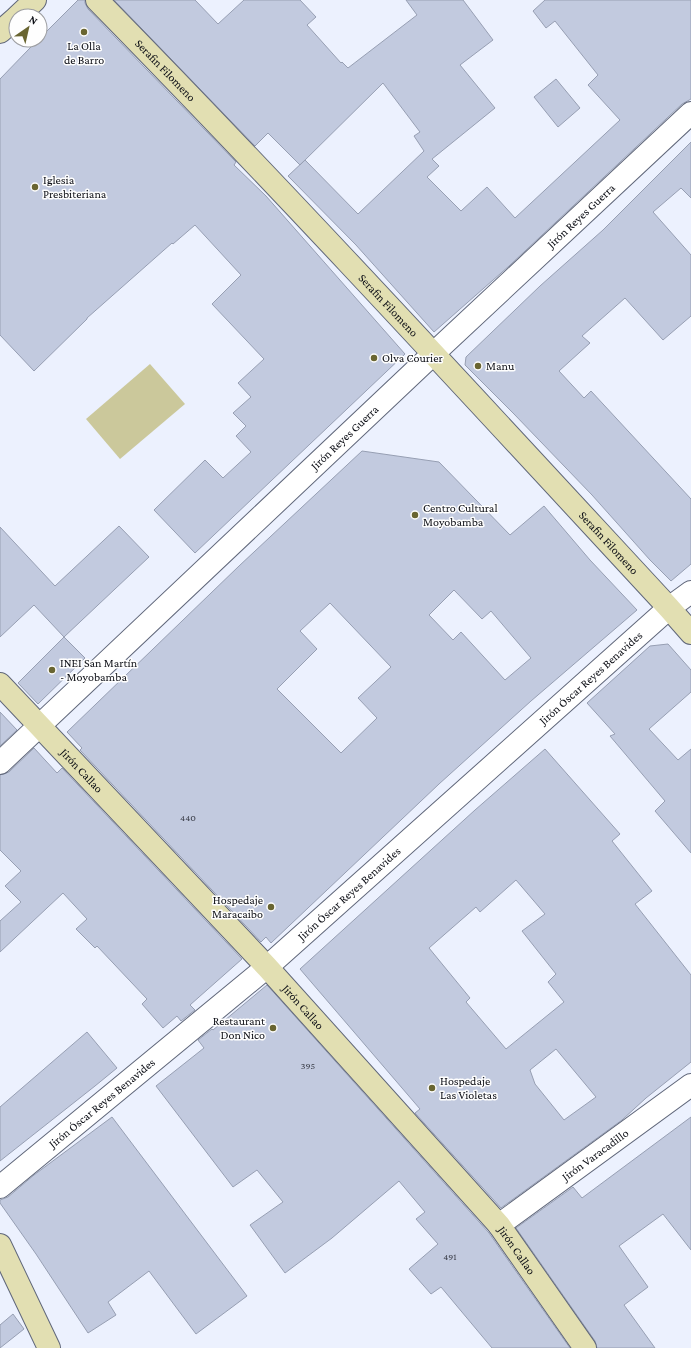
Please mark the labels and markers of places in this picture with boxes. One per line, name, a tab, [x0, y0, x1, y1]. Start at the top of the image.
marker: La Olla de Barro	[79, 27, 89, 37]
place label: La Olla de Barro	[64, 39, 104, 67]
place label: Iglesia Presbiteriana	[43, 173, 107, 201]
marker: Iglesia Presbiteriana	[30, 182, 40, 192]
place label: Olva Courier	[382, 351, 443, 365]
marker: Olva Courier	[369, 353, 379, 363]
place label: Manu	[486, 359, 515, 373]
marker: Manu	[473, 361, 483, 371]
place label: Centro Cultural Moyobamba	[423, 501, 498, 529]
marker: Centro Cultural Moyobamba	[410, 510, 420, 520]
place label: INEI San Martín - Moyobamba	[60, 656, 138, 684]
marker: INEI San Martín - Moyobamba	[47, 665, 57, 675]
place label: Hospedaje Maracaibo	[212, 893, 263, 921]
marker: Hospedaje Maracaibo	[266, 902, 276, 912]
place label: Restaurant Don Nico	[213, 1014, 266, 1042]
marker: Restaurant Don Nico	[268, 1023, 278, 1033]
place label: Hospedaje Las Violetas	[440, 1074, 497, 1102]
marker: Hospedaje Las Violetas	[427, 1083, 437, 1093]

